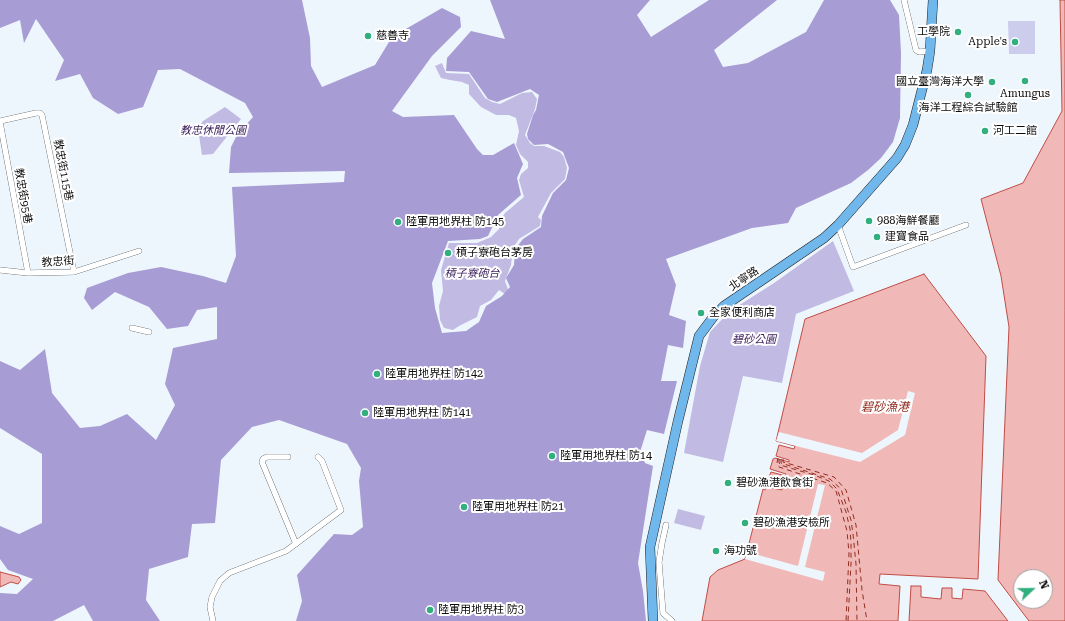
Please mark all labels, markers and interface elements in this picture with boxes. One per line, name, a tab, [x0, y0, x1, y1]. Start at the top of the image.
place label: 工學院	[917, 25, 950, 39]
marker: 工學院	[953, 27, 963, 37]
place label: 慈善寺	[376, 29, 409, 43]
marker: 慈善寺	[363, 31, 373, 41]
place label: Apple's	[968, 35, 1007, 49]
marker: Apple's	[1010, 37, 1020, 47]
place label: 國立臺灣海洋大學	[896, 75, 984, 89]
marker: Amungus	[1020, 76, 1030, 86]
marker: 國立臺灣海洋大學	[987, 77, 997, 87]
place label: Amungus	[1000, 87, 1050, 101]
marker: 海洋工程綜合試驗館	[963, 90, 973, 100]
place label: 海洋工程綜合試驗館	[919, 101, 1017, 115]
park label: 教忠休閒公園	[180, 124, 246, 138]
place label: 河工二館	[993, 124, 1037, 138]
marker: 河工二館	[980, 126, 990, 136]
street label: 教忠街115巷	[51, 138, 75, 202]
street label: 教忠街95巷	[12, 167, 34, 225]
place label: 988海鮮餐廳	[877, 214, 939, 228]
place label: 陸軍用地界柱 防145	[406, 215, 504, 229]
marker: 988海鮮餐廳	[864, 216, 874, 226]
marker: 陸軍用地界柱 防145	[393, 217, 403, 227]
place label: 建寶食品	[885, 230, 929, 244]
marker: 建寶食品	[872, 232, 882, 242]
place label: 槓子寮砲台茅房	[456, 246, 533, 260]
marker: 槓子寮砲台茅房	[443, 248, 453, 258]
street label: 教忠街	[41, 254, 75, 270]
street label: 北寧路	[727, 264, 761, 294]
park label: 槓子寮砲台	[445, 267, 499, 281]
place label: 全家便利商店	[709, 306, 775, 320]
marker: 全家便利商店	[696, 308, 706, 318]
park label: 碧砂公園	[732, 333, 776, 347]
place label: 陸軍用地界柱 防142	[385, 367, 483, 381]
marker: 陸軍用地界柱 防142	[372, 369, 382, 379]
water label: 碧砂漁港	[861, 400, 909, 414]
place label: 陸軍用地界柱 防141	[373, 406, 471, 420]
marker: 陸軍用地界柱 防141	[360, 408, 370, 418]
place label: 陸軍用地界柱 防14	[560, 449, 652, 463]
marker: 陸軍用地界柱 防14	[547, 451, 557, 461]
place label: 碧砂漁港飲食街	[736, 476, 813, 490]
marker: 碧砂漁港飲食街	[723, 478, 733, 488]
place label: 陸軍用地界柱 防21	[472, 500, 564, 514]
marker: 陸軍用地界柱 防21	[459, 502, 469, 512]
place label: 碧砂漁港安檢所	[753, 516, 830, 530]
marker: 碧砂漁港安檢所	[740, 518, 750, 528]
place label: 海功號	[724, 544, 757, 558]
marker: 海功號	[711, 546, 721, 556]
north arrow	[1013, 569, 1053, 609]
text: N	[1036, 578, 1051, 591]
place label: 陸軍用地界柱 防3	[438, 603, 524, 617]
marker: 陸軍用地界柱 防3	[425, 605, 435, 615]

